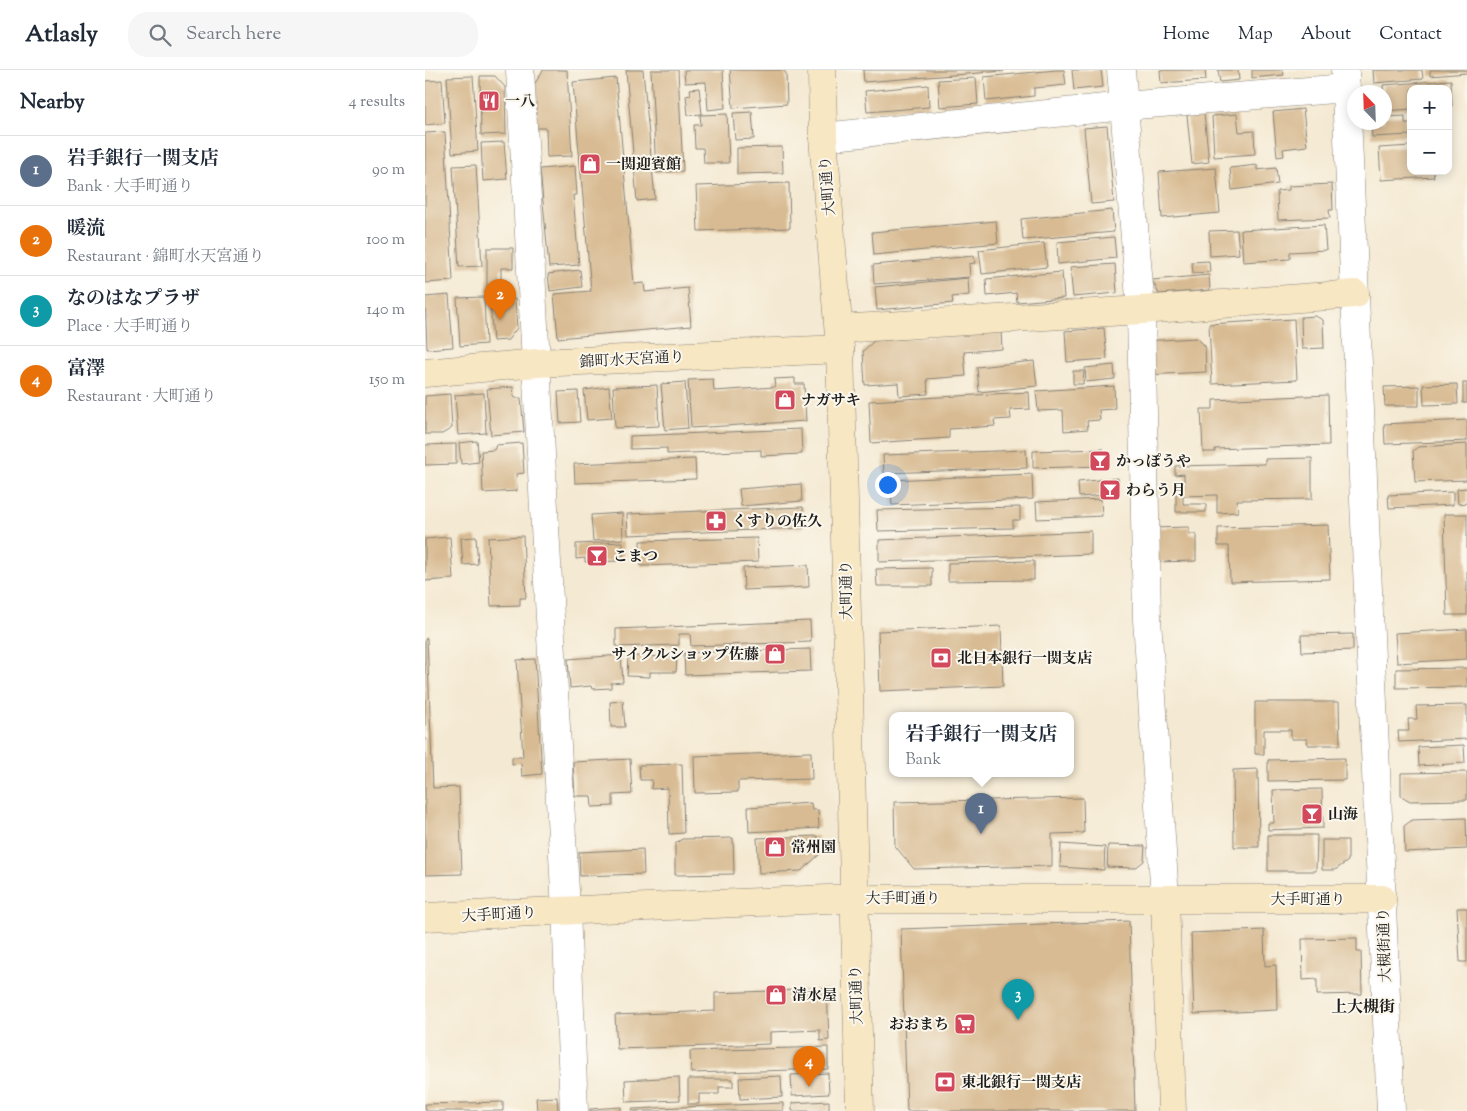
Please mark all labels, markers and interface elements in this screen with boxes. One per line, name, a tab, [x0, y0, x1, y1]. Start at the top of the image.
search box	[128, 12, 478, 57]
text: Atlasly	[25, 18, 98, 52]
icon: search	[146, 21, 174, 49]
text: Search here	[186, 21, 281, 48]
text: Home	[1163, 22, 1210, 48]
text: Map	[1238, 22, 1273, 48]
text: About	[1301, 22, 1351, 48]
text: Contact	[1379, 22, 1442, 48]
north arrow	[1347, 85, 1392, 130]
map controls	[1407, 85, 1452, 175]
button: +	[1407, 85, 1452, 130]
text: Nearby	[20, 88, 85, 118]
restaurant icon: 一八	[477, 89, 501, 113]
text: 4 results	[349, 91, 405, 114]
place label: 一八	[505, 92, 535, 113]
button: −	[1407, 130, 1452, 175]
text: 岩手銀行一関支店	[67, 146, 219, 173]
shop icon: 一関迎賓館	[578, 152, 602, 176]
place label: 一関迎賓館	[606, 155, 681, 176]
street label: 大町通り	[815, 155, 842, 217]
text: 1	[33, 159, 39, 182]
text: 90 m	[372, 159, 405, 182]
text: Bank · 大手町通り	[67, 176, 193, 199]
text: 暖流	[67, 216, 105, 243]
text: 2	[32, 229, 40, 252]
text: 100 m	[366, 229, 405, 252]
text: Restaurant · 錦町水天宮通り	[67, 246, 265, 269]
pin: 2	[484, 279, 516, 320]
text: なのはなプラザ	[67, 286, 200, 313]
text: 3	[33, 299, 39, 322]
text: 140 m	[367, 299, 405, 322]
text: Place · 大手町通り	[67, 316, 193, 339]
street label: 錦町水天宮通り	[579, 347, 685, 374]
text: 富澤	[67, 356, 105, 383]
text: 4	[32, 369, 40, 392]
text: 150 m	[369, 369, 405, 392]
text: Restaurant · 大町通り	[67, 386, 217, 409]
shop icon: ナガサキ	[773, 388, 797, 412]
place label: ナガサキ	[801, 391, 861, 412]
bar icon: かっぽうや	[1088, 449, 1112, 473]
place label: かっぽうや	[1116, 452, 1191, 473]
your location	[875, 472, 901, 498]
bar icon: わらう月	[1098, 478, 1122, 502]
place label: わらう月	[1126, 481, 1186, 502]
pharmacy icon: くすりの佐久	[704, 509, 728, 533]
place label: くすりの佐久	[732, 512, 822, 533]
bar icon: こまつ	[585, 544, 609, 568]
place label: こまつ	[613, 547, 658, 568]
street label: 大町通り	[836, 560, 859, 620]
shop icon: サイクルショップ佐藤	[763, 642, 787, 666]
place label: サイクルショップ佐藤	[611, 645, 759, 666]
bank icon: 北日本銀行一関支店	[929, 646, 953, 670]
place label: 北日本銀行一関支店	[957, 649, 1092, 670]
popup	[889, 712, 1074, 777]
text: 岩手銀行一関支店	[905, 722, 1058, 749]
text: Bank	[905, 749, 941, 772]
pin: 1	[965, 793, 997, 834]
bar icon: 山海	[1300, 802, 1324, 826]
place label: 山海	[1328, 805, 1358, 826]
shop icon: 常州園	[763, 835, 787, 859]
place label: 常州園	[791, 838, 836, 859]
street label: 大手町通り	[865, 889, 941, 910]
street label: 大手町通り	[1270, 890, 1346, 911]
street label: 大手町通り	[461, 903, 537, 928]
street label: 大槻街通り	[1374, 907, 1397, 983]
street label: 大町通り	[846, 965, 869, 1025]
pin: 3	[1002, 979, 1034, 1020]
shop icon: 清水屋	[764, 983, 788, 1007]
place label: 清水屋	[792, 986, 837, 1007]
district label: 上大槻街	[1331, 997, 1395, 1020]
supermarket icon: おおまち	[953, 1012, 977, 1036]
place label: おおまち	[889, 1015, 949, 1036]
pin: 4	[793, 1046, 825, 1087]
bank icon: 東北銀行一関支店	[933, 1070, 957, 1094]
place label: 東北銀行一関支店	[961, 1073, 1081, 1094]

